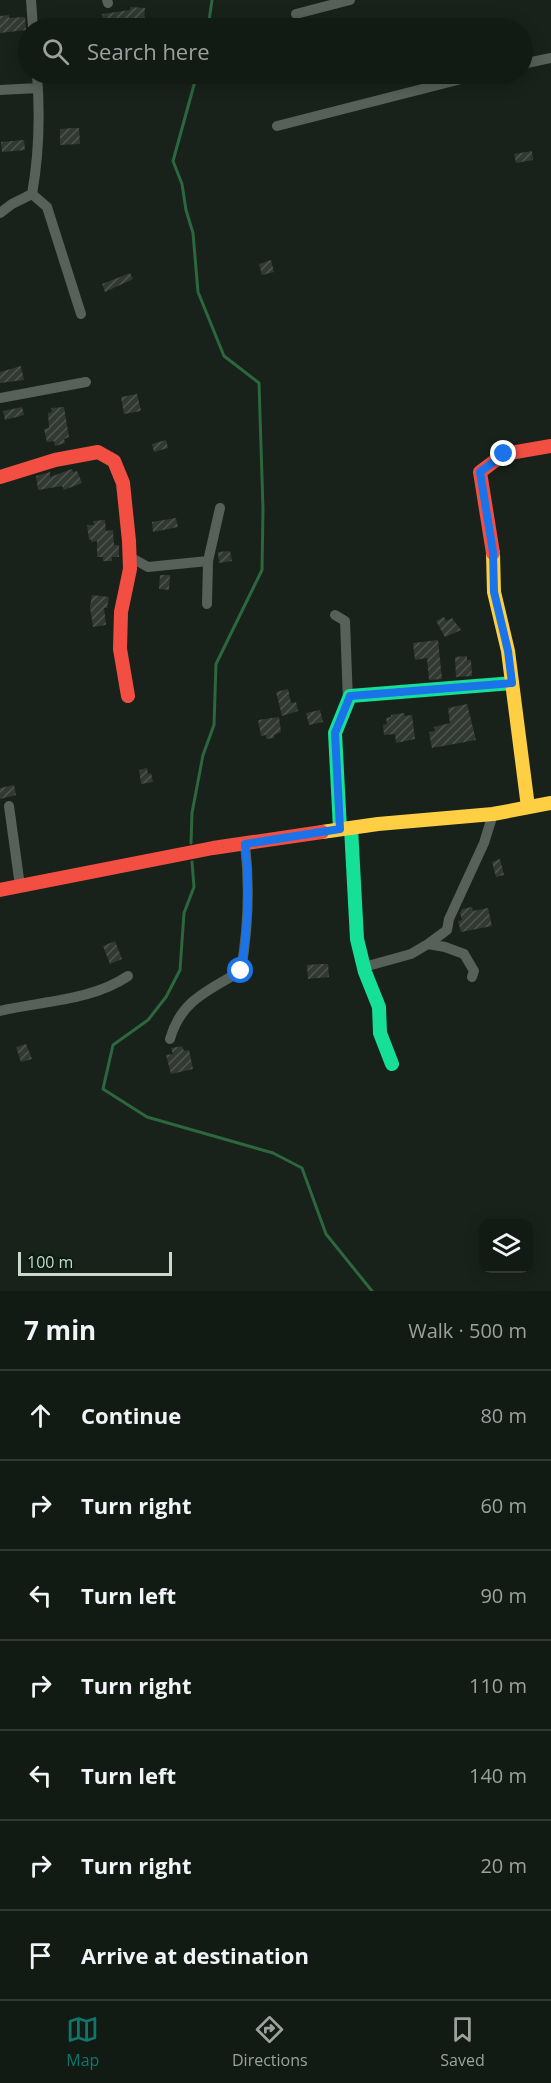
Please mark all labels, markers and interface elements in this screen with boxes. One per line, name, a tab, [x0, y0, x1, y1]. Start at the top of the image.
search box	[18, 18, 533, 84]
icon: search	[39, 35, 72, 68]
text: Search here	[87, 36, 210, 66]
route end	[490, 440, 516, 466]
route start	[227, 957, 253, 983]
map controls	[479, 1219, 533, 1273]
button: layers	[479, 1219, 533, 1273]
scale bar	[18, 1249, 172, 1276]
text: 100 m	[27, 1251, 73, 1273]
text: 7 min	[24, 1312, 96, 1348]
text: Walk · 500 m	[408, 1317, 527, 1344]
icon: ahead	[24, 1399, 57, 1432]
text: Continue	[81, 1400, 181, 1430]
text: 80 m	[480, 1402, 527, 1429]
icon: right	[24, 1489, 57, 1522]
text: Turn right	[81, 1490, 192, 1520]
text: 60 m	[480, 1492, 527, 1519]
icon: left	[24, 1579, 57, 1612]
text: Turn left	[81, 1580, 176, 1610]
text: 90 m	[480, 1582, 527, 1609]
icon: right	[24, 1669, 57, 1702]
text: Turn right	[81, 1670, 192, 1700]
text: 110 m	[469, 1672, 527, 1699]
icon: left	[24, 1759, 57, 1792]
text: Turn left	[81, 1760, 176, 1790]
text: 140 m	[469, 1762, 527, 1789]
icon: right	[24, 1849, 57, 1882]
text: Turn right	[81, 1850, 192, 1880]
text: 20 m	[480, 1852, 527, 1879]
icon: arrive	[24, 1939, 57, 1972]
text: Arrive at destination	[81, 1940, 309, 1970]
tab: Map	[66, 2013, 99, 2071]
tab: Directions	[232, 2013, 308, 2071]
tab: Saved	[440, 2013, 485, 2071]

